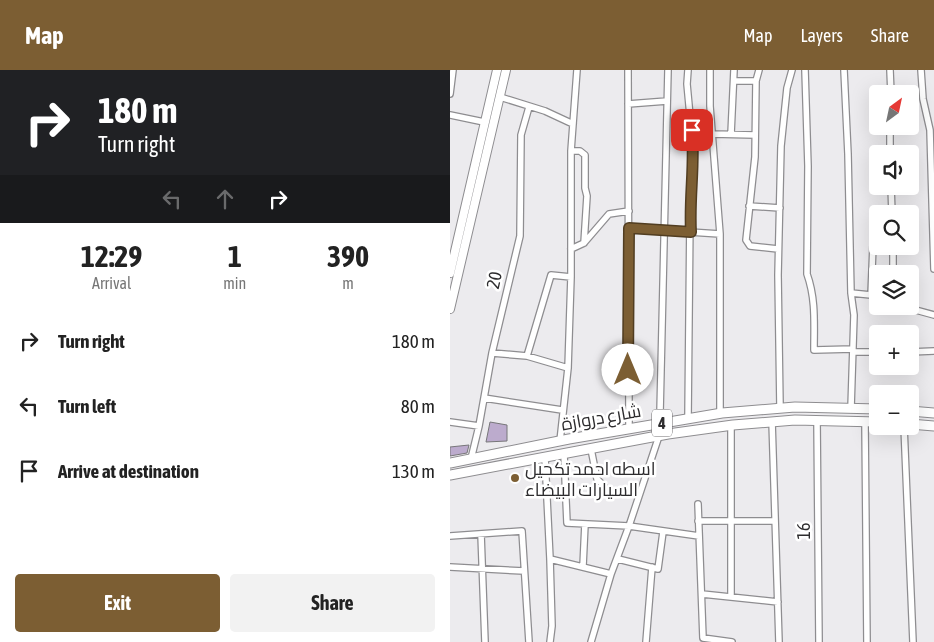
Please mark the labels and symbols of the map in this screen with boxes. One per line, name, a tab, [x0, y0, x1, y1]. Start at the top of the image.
north arrow	[869, 85, 919, 135]
pin	[671, 109, 713, 151]
street label: 20	[482, 269, 506, 291]
position arrow	[601, 343, 653, 395]
street label: شارع دروازة	[559, 400, 643, 436]
road number: 4	[652, 409, 672, 436]
place label: اسطه احمد تكحيل السيارات البيضاء	[525, 458, 656, 501]
marker: اسطه احمد تكحيل السيارات البيضاء	[509, 472, 521, 484]
street label: 16	[793, 523, 814, 539]

